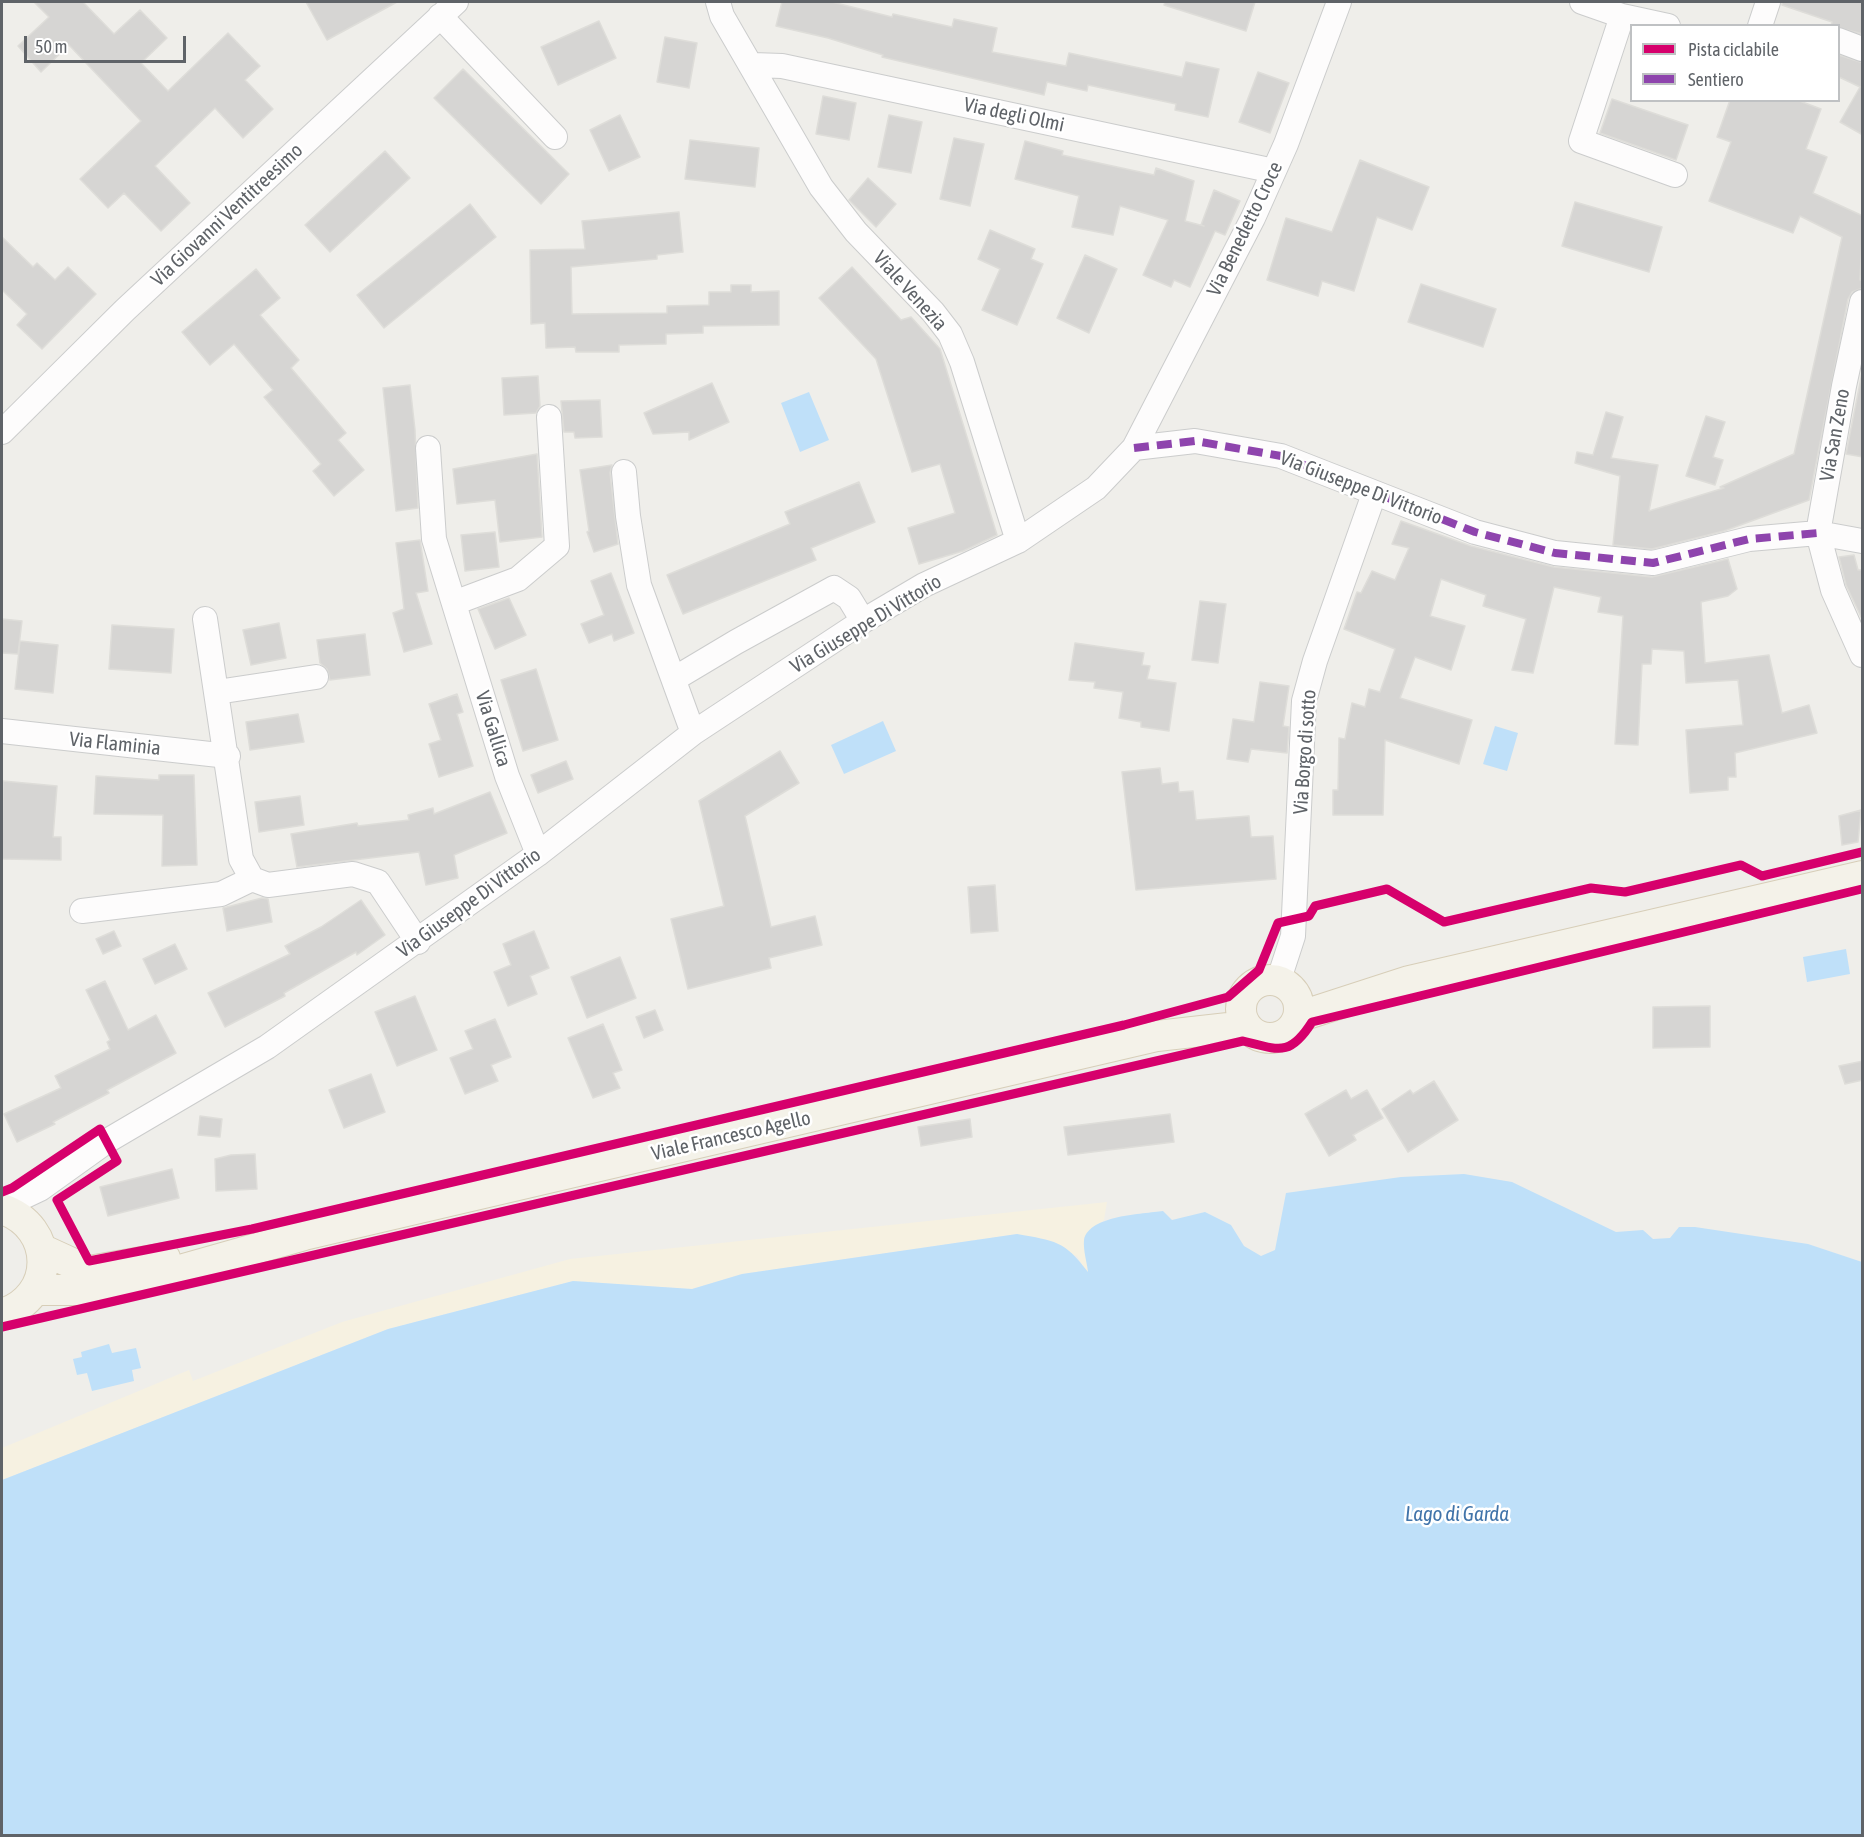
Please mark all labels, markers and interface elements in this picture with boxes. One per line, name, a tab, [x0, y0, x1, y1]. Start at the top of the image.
scale bar	[27, 24, 189, 62]
legend	[1630, 24, 1840, 102]
text: 50 m	[35, 36, 67, 57]
text: Pista ciclabile	[1688, 39, 1779, 60]
text: Sentiero	[1688, 69, 1744, 90]
street label: Via degli Olmi	[962, 93, 1066, 137]
street label: Via Giovanni Ventitreesimo	[146, 139, 308, 291]
street label: Via Benedetto Croce	[1202, 158, 1288, 300]
street label: Viale Venezia	[868, 246, 952, 336]
street label: Via San Zeno	[1815, 387, 1855, 483]
street label: Via Giuseppe Di Vittorio	[1277, 446, 1445, 530]
street label: Via Giuseppe Di Vittorio	[786, 569, 946, 679]
street label: Via Gallica	[470, 688, 516, 770]
street label: Via Borgo di sotto	[1289, 689, 1321, 815]
street label: Via Flaminia	[68, 727, 162, 761]
street label: Via Giuseppe Di Vittorio	[392, 843, 546, 963]
street label: Viale Francesco Agello	[649, 1106, 813, 1166]
water label: Lago di Garda	[1405, 1501, 1509, 1527]

